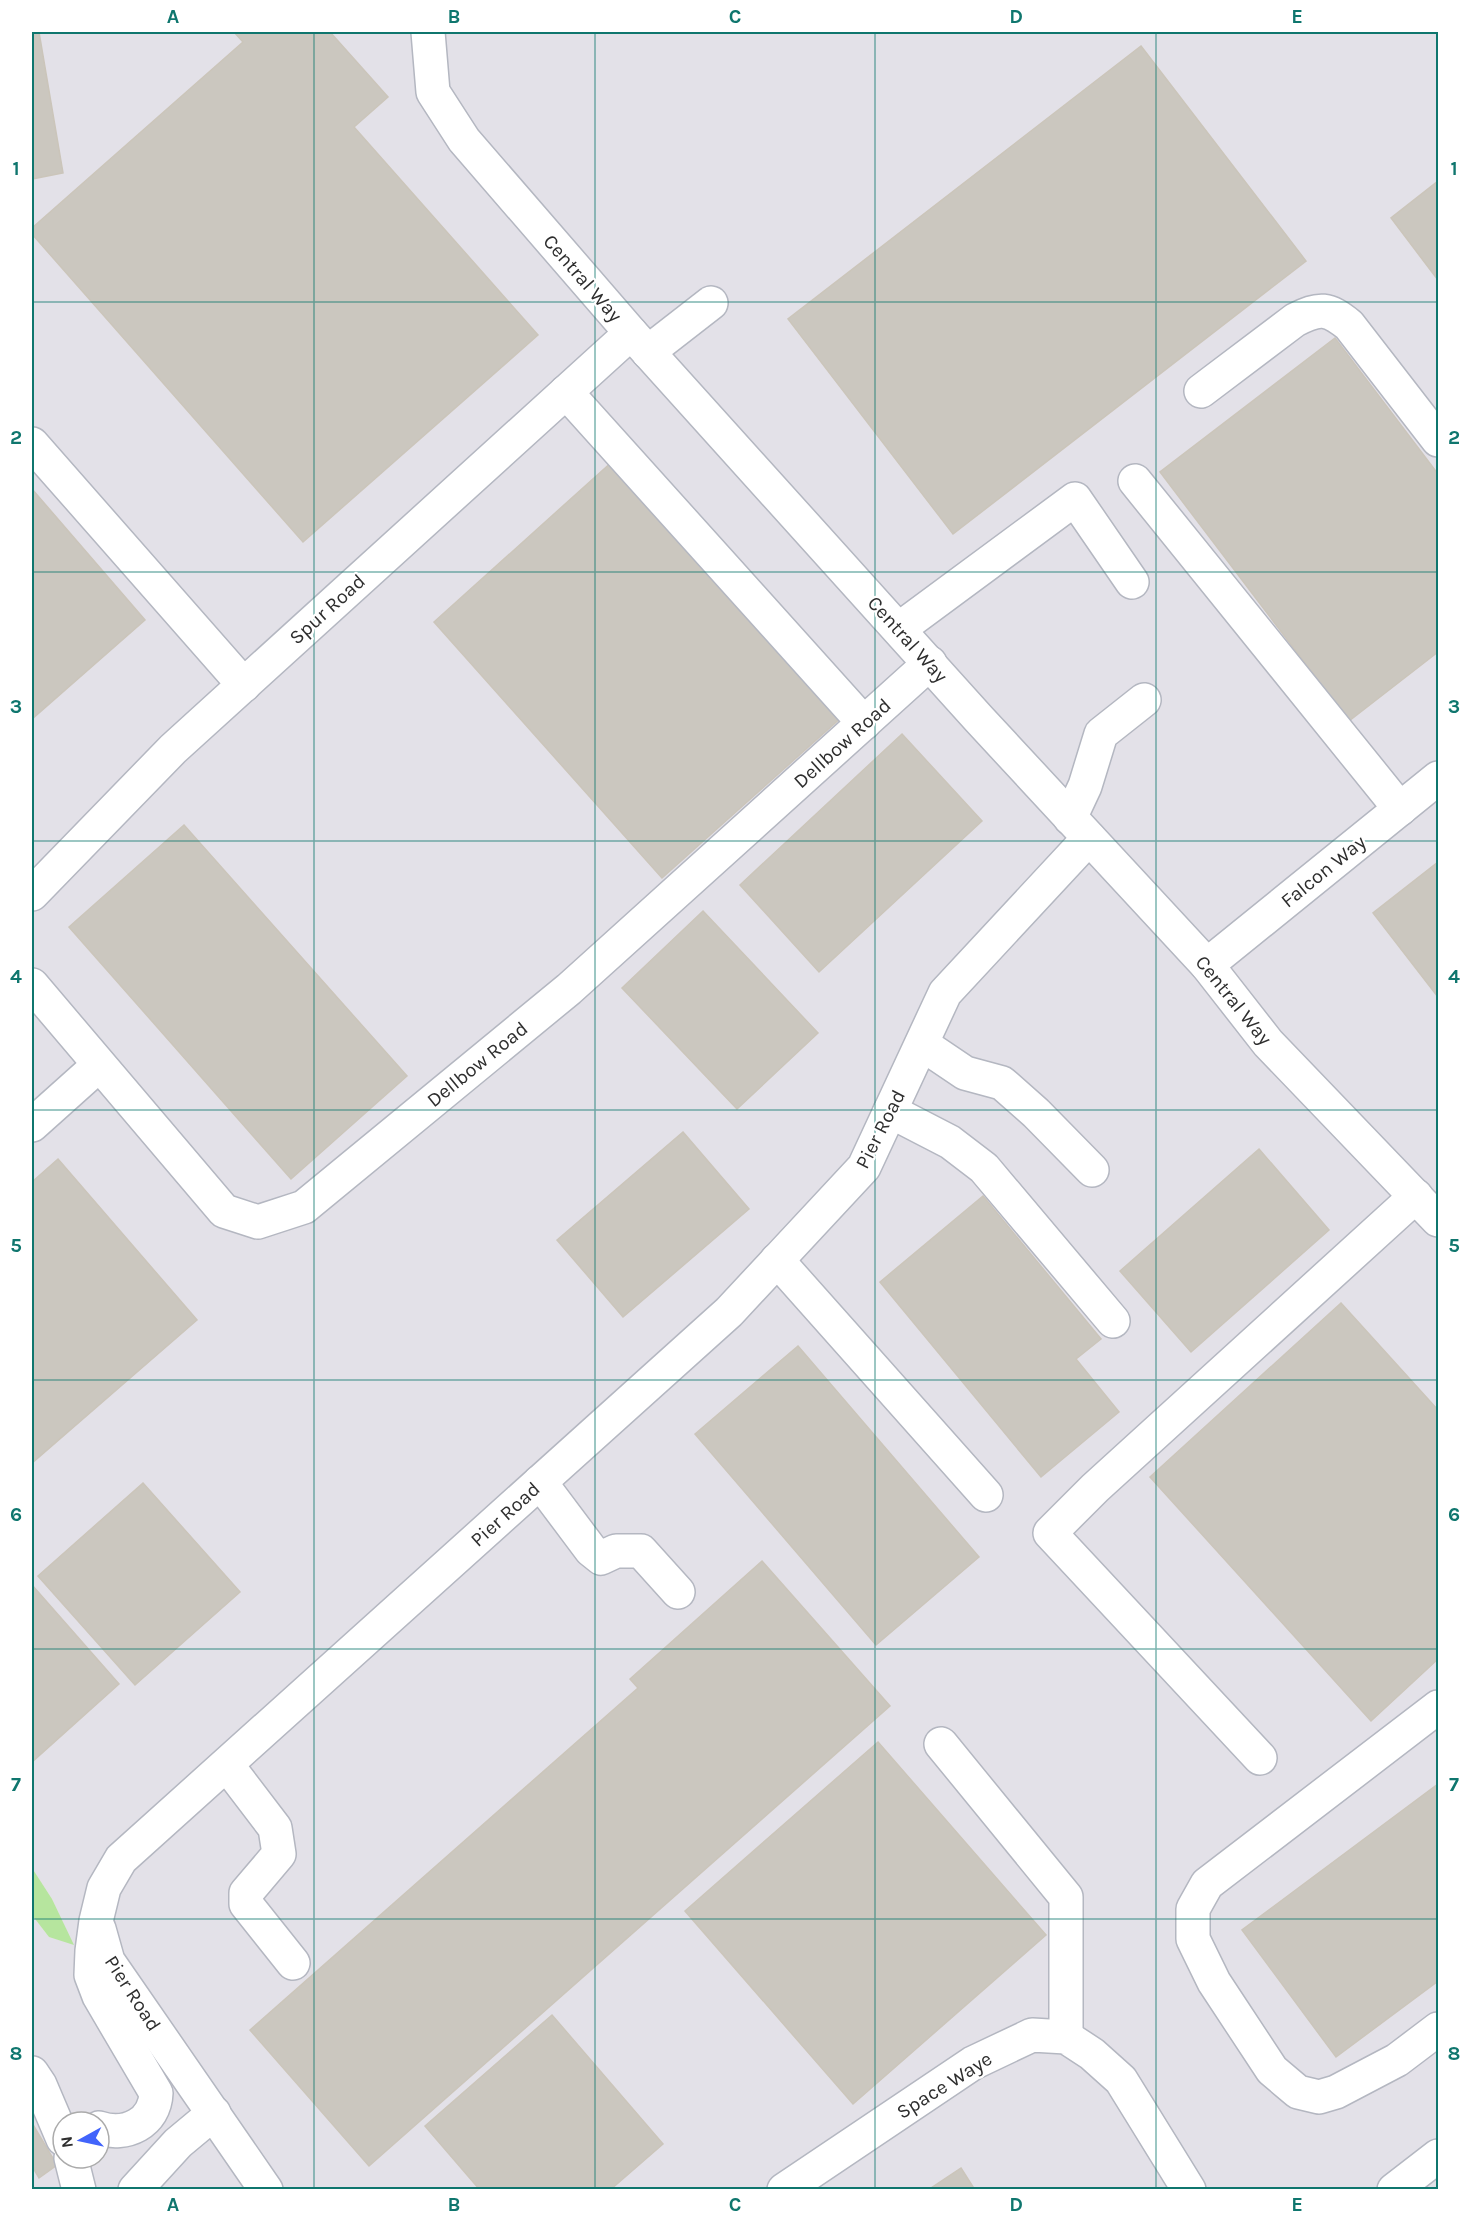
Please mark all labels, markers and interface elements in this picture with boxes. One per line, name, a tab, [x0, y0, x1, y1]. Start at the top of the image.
text: A	[167, 5, 180, 28]
text: B	[448, 5, 460, 28]
text: C	[729, 5, 741, 28]
text: D	[1009, 5, 1023, 28]
text: E	[1291, 5, 1303, 28]
text: 1	[12, 157, 20, 180]
text: 1	[1450, 157, 1458, 180]
street label: Central Way	[538, 230, 627, 327]
text: 2	[10, 426, 22, 449]
text: 2	[1448, 426, 1460, 449]
street label: Spur Road	[285, 569, 370, 649]
street label: Central Way	[863, 591, 952, 687]
street label: Dellbow Road	[789, 694, 896, 793]
text: 3	[10, 695, 22, 718]
text: 3	[1448, 695, 1460, 718]
street label: Falcon Way	[1276, 830, 1370, 912]
street label: Central Way	[1191, 951, 1277, 1050]
text: 4	[10, 965, 22, 988]
text: 4	[1448, 965, 1460, 988]
street label: Dellbow Road	[422, 1017, 532, 1112]
street label: Pier Road	[851, 1086, 910, 1172]
text: 5	[10, 1234, 22, 1257]
text: 5	[1448, 1234, 1460, 1257]
street label: Pier Road	[466, 1477, 545, 1551]
text: 6	[10, 1503, 22, 1526]
text: 6	[1448, 1503, 1460, 1526]
text: 7	[11, 1773, 21, 1796]
text: 7	[1449, 1773, 1459, 1796]
street label: Pier Road	[100, 1951, 165, 2035]
text: 8	[10, 2042, 22, 2065]
text: 8	[1448, 2042, 1460, 2065]
street label: Space Waye	[892, 2047, 996, 2124]
north arrow	[51, 2110, 111, 2170]
text: N	[56, 2135, 77, 2149]
text: A	[167, 2193, 180, 2216]
text: B	[448, 2193, 460, 2216]
text: C	[729, 2193, 741, 2216]
text: D	[1009, 2193, 1023, 2216]
text: E	[1291, 2193, 1303, 2216]

